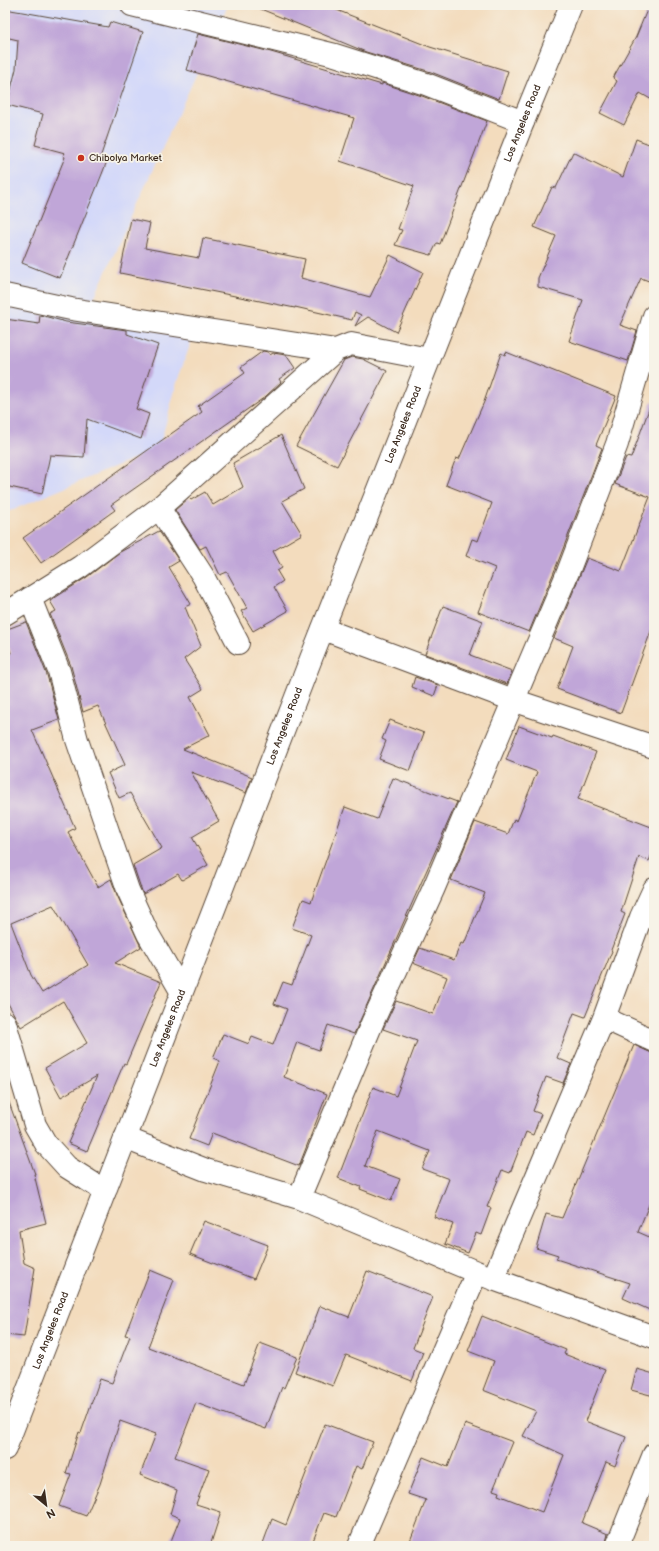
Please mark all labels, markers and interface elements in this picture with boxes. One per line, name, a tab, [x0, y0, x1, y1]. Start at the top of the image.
street label: Los Angeles Road	[502, 83, 544, 164]
place label: Chibolya Market	[89, 152, 162, 164]
marker: Chibolya Market	[76, 153, 86, 163]
street label: Los Angeles Road	[383, 384, 424, 465]
street label: Los Angeles Road	[264, 685, 305, 767]
street label: Los Angeles Road	[147, 988, 188, 1069]
street label: Los Angeles Road	[30, 1290, 71, 1371]
north arrow	[26, 1485, 66, 1525]
text: N	[44, 1506, 57, 1521]

